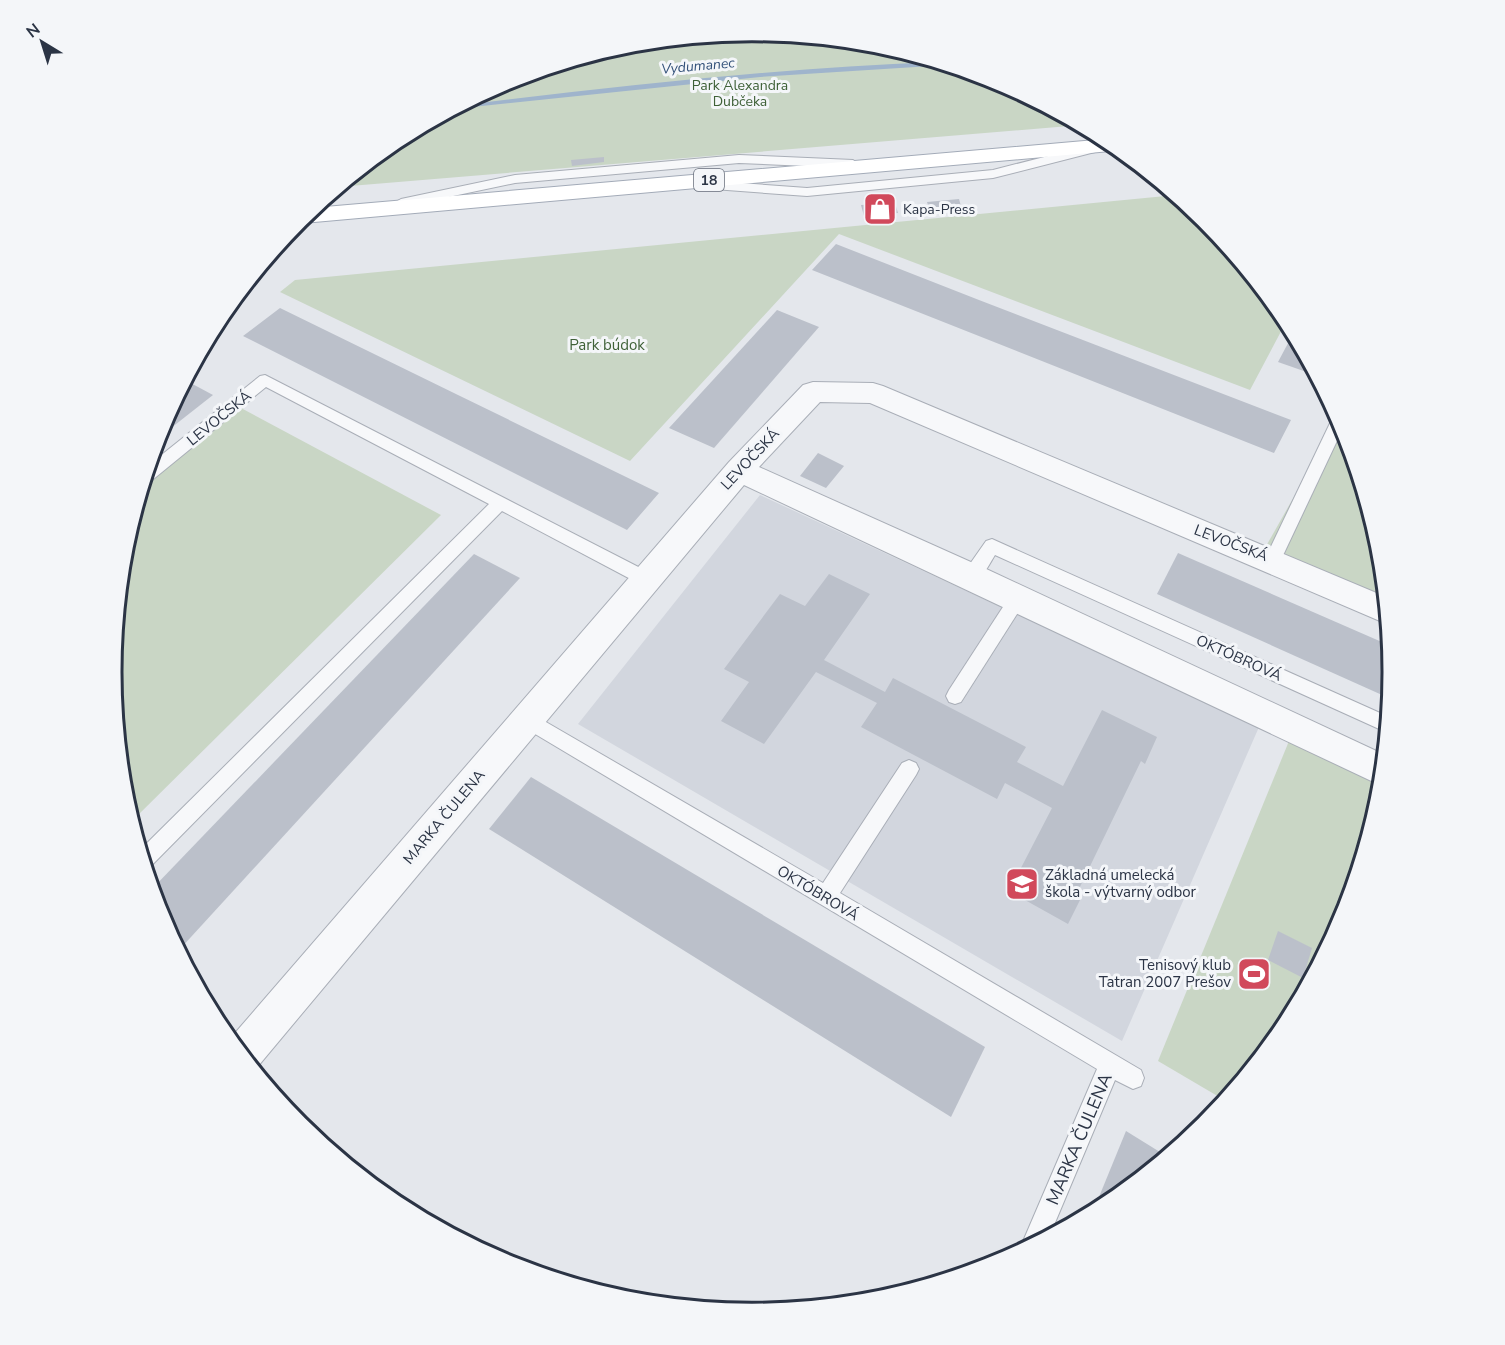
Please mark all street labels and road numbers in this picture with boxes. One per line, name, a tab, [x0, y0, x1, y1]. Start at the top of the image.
road number: 18	[694, 169, 724, 191]
street label: LEVOČSKÁ	[182, 385, 255, 450]
street label: LEVOČSKÁ	[716, 423, 784, 494]
street label: LEVOČSKÁ	[1191, 519, 1271, 566]
street label: OKTÓBROVÁ	[1193, 629, 1286, 686]
street label: MARKA ČULENA	[398, 765, 489, 868]
street label: OKTÓBROVÁ	[773, 860, 863, 925]
street label: MARKA ČULENA	[1040, 1069, 1118, 1209]

